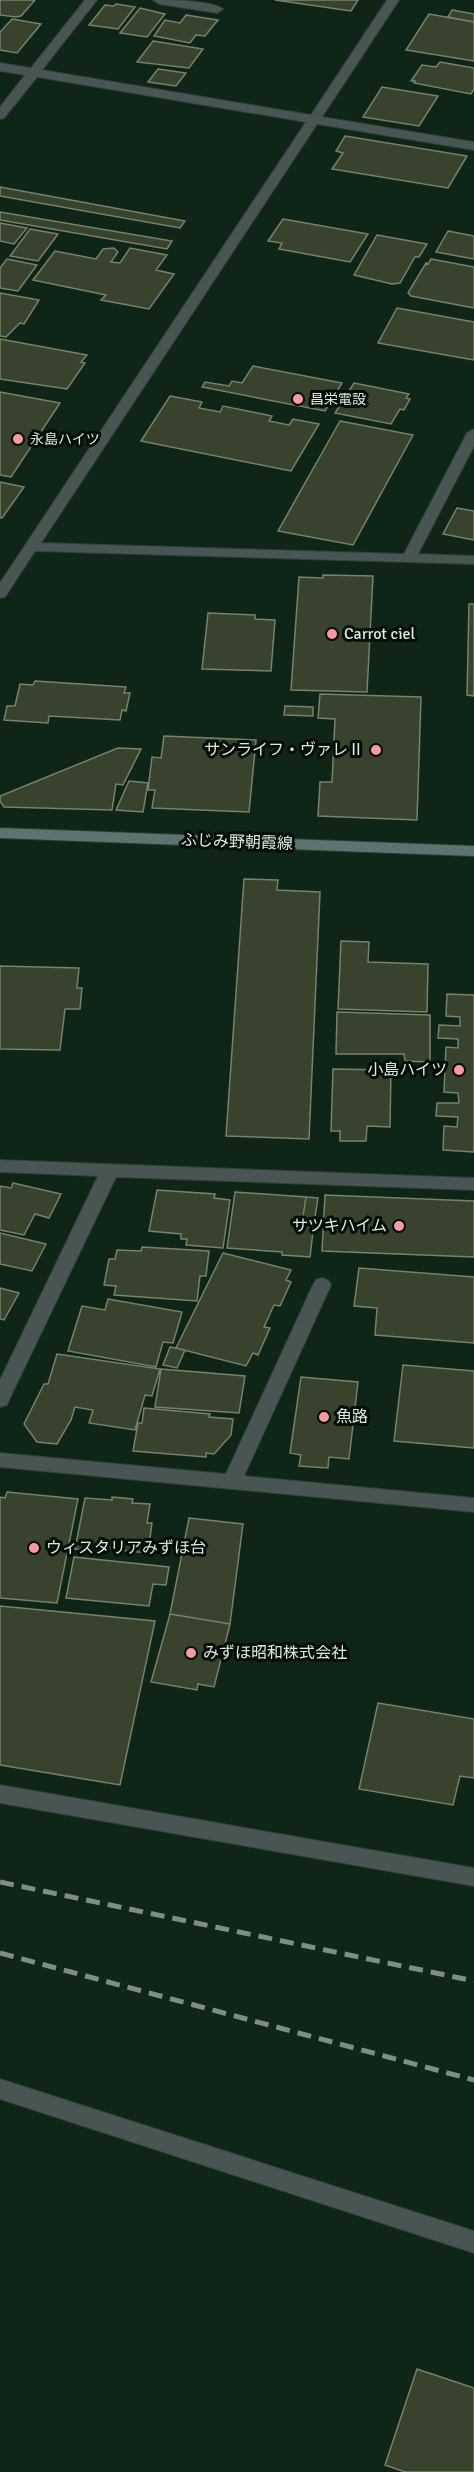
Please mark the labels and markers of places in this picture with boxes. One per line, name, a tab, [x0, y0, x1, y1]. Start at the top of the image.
place label: 昌栄電設	[310, 391, 366, 408]
marker: 昌栄電設	[291, 392, 305, 406]
place label: 永島ハイツ	[30, 431, 100, 448]
marker: 永島ハイツ	[11, 432, 25, 446]
place label: Carrot ciel	[344, 624, 415, 644]
marker: Carrot ciel	[325, 627, 339, 641]
place label: サンライフ・ヴァレⅡ	[204, 740, 364, 760]
marker: サンライフ・ヴァレⅡ	[369, 743, 383, 757]
place label: 小島ハイツ	[367, 1060, 447, 1080]
marker: 小島ハイツ	[452, 1063, 466, 1077]
place label: サツキハイム	[292, 1216, 387, 1236]
marker: サツキハイム	[392, 1219, 406, 1233]
place label: 魚路	[336, 1407, 368, 1427]
marker: 魚路	[317, 1410, 331, 1424]
place label: ウィスタリアみずほ台	[46, 1538, 206, 1558]
marker: ウィスタリアみずほ台	[27, 1541, 41, 1555]
place label: みずほ昭和株式会社	[203, 1643, 347, 1663]
marker: みずほ昭和株式会社	[184, 1646, 198, 1660]

